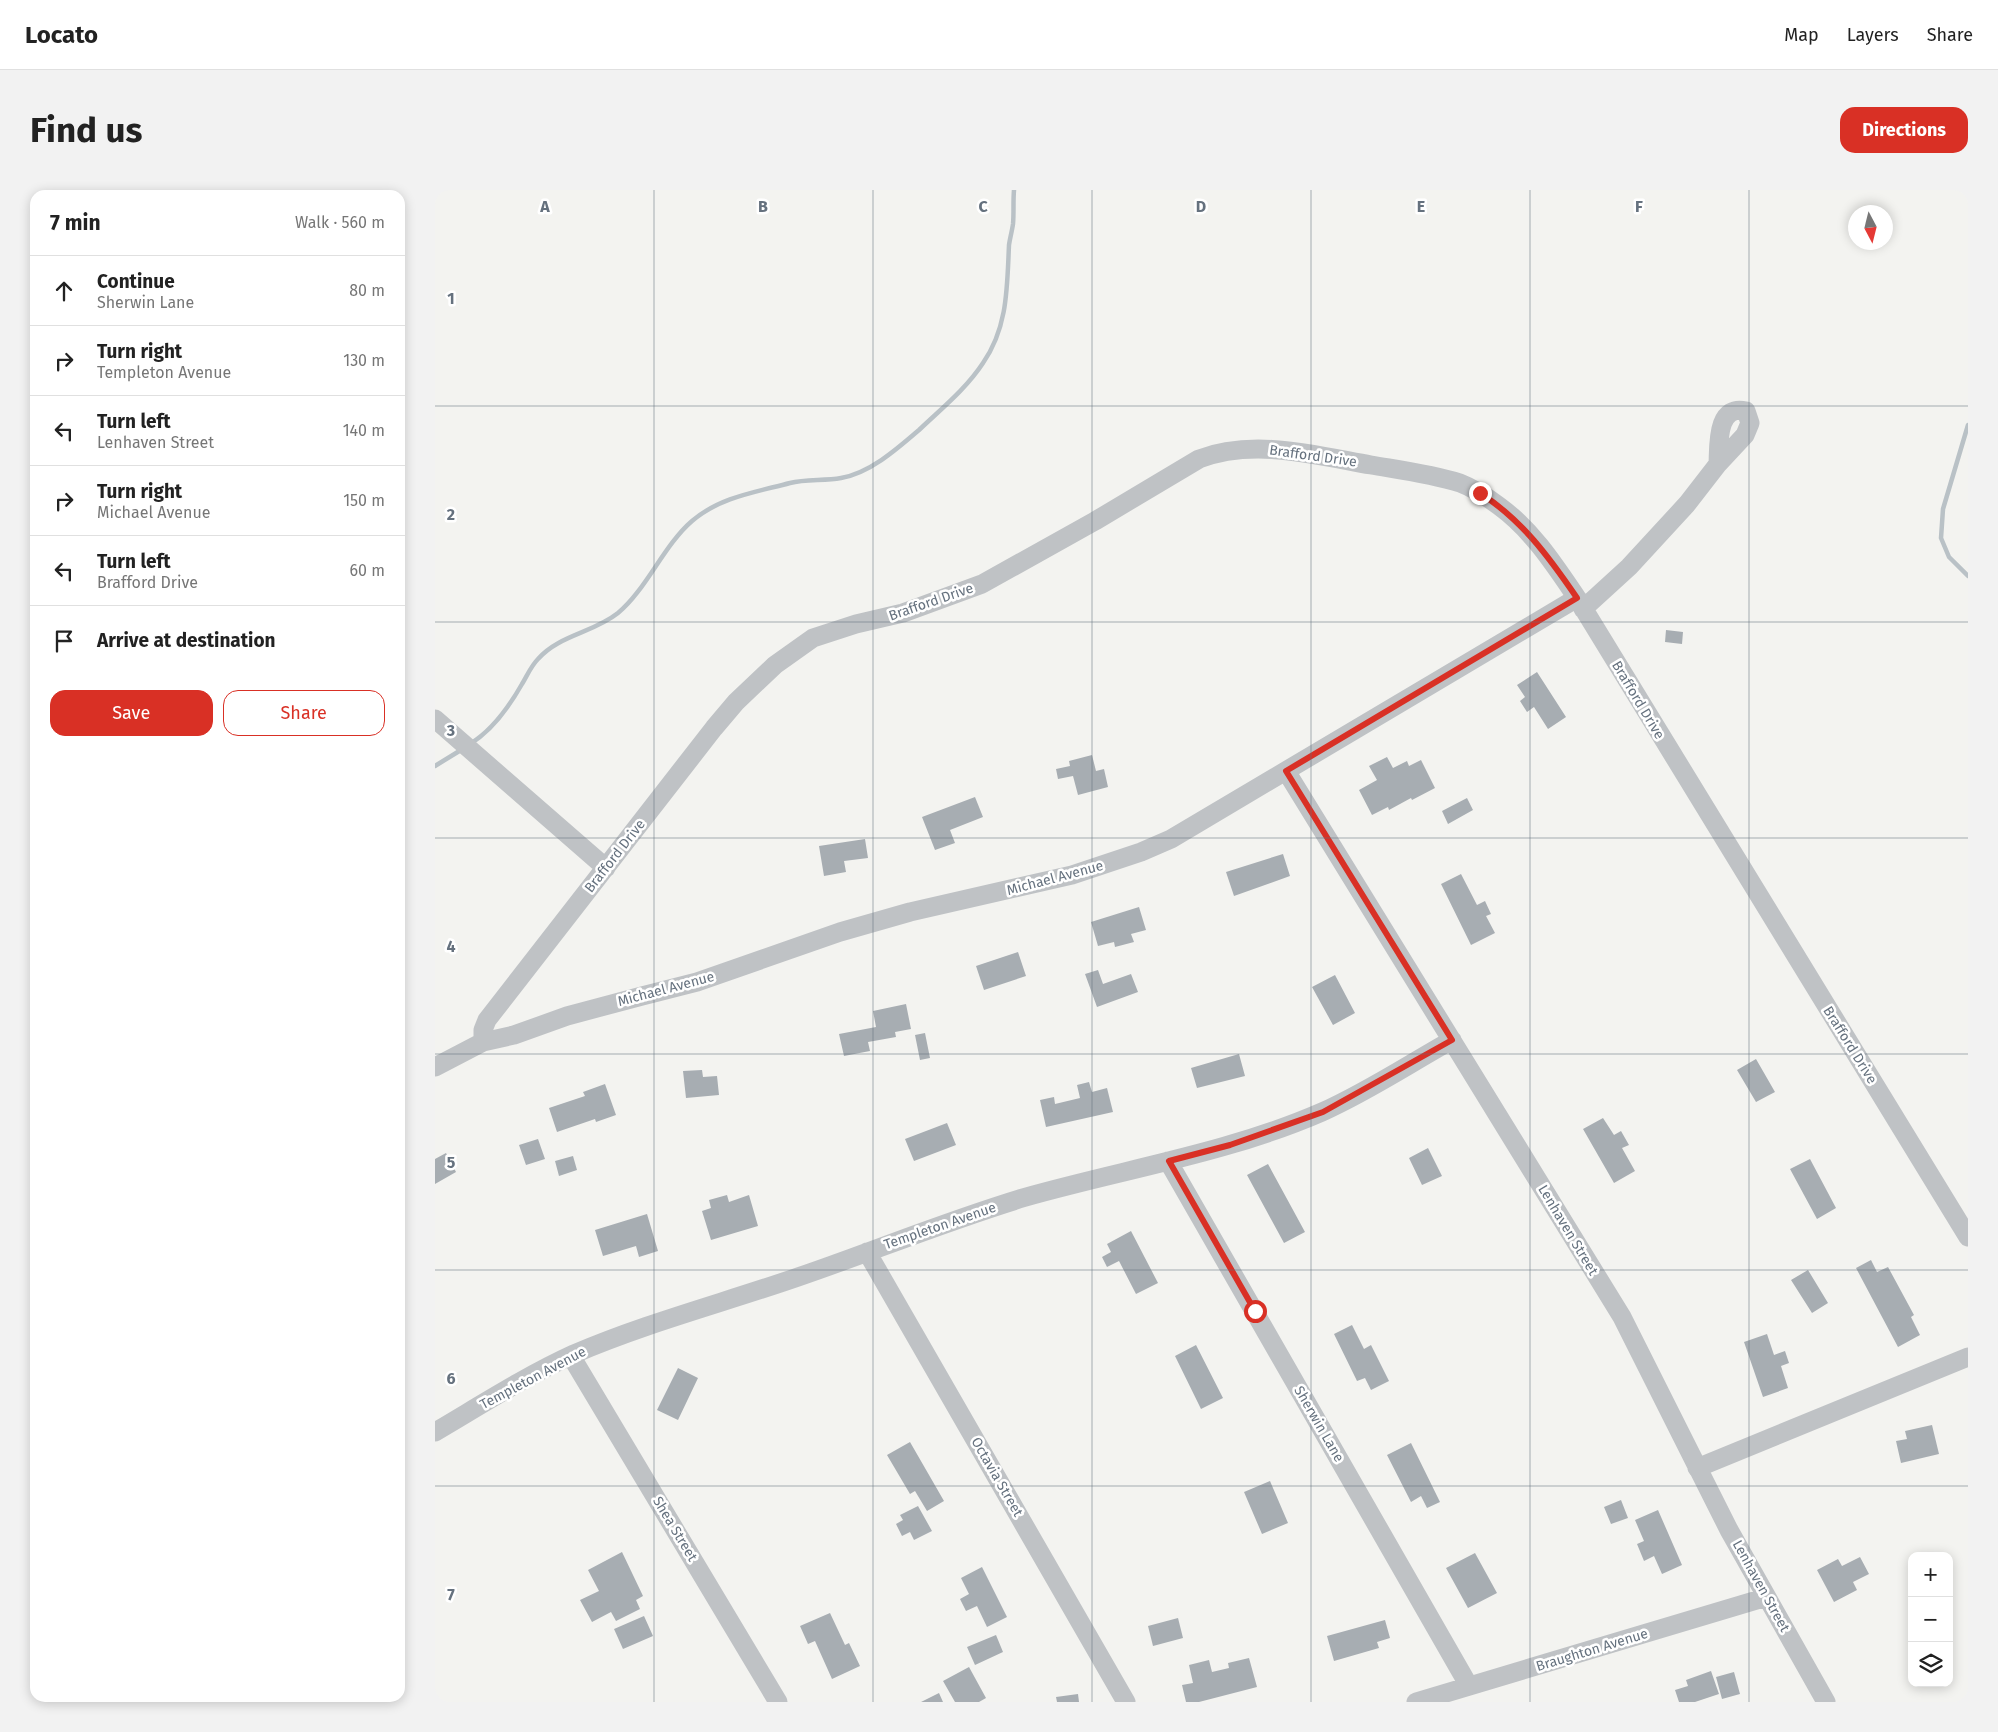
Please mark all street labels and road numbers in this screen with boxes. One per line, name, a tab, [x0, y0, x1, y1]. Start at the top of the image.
street label: Brafford Drive	[1268, 441, 1358, 471]
street label: Brafford Drive	[886, 580, 976, 624]
street label: Brafford Drive	[1608, 658, 1668, 742]
street label: Brafford Drive	[581, 816, 649, 896]
street label: Michael Avenue	[1005, 857, 1105, 899]
street label: Michael Avenue	[616, 968, 716, 1010]
street label: Brafford Drive	[1819, 1003, 1881, 1087]
street label: Lenhaven Street	[1534, 1182, 1602, 1279]
street label: Templeton Avenue	[882, 1199, 998, 1253]
street label: Templeton Avenue	[477, 1343, 589, 1413]
street label: Sherwin Lane	[1290, 1383, 1348, 1465]
street label: Octavia Street	[967, 1434, 1027, 1521]
street label: Shea Street	[649, 1493, 701, 1565]
street label: Lenhaven Street	[1729, 1537, 1794, 1636]
street label: Braughton Avenue	[1534, 1625, 1650, 1675]

